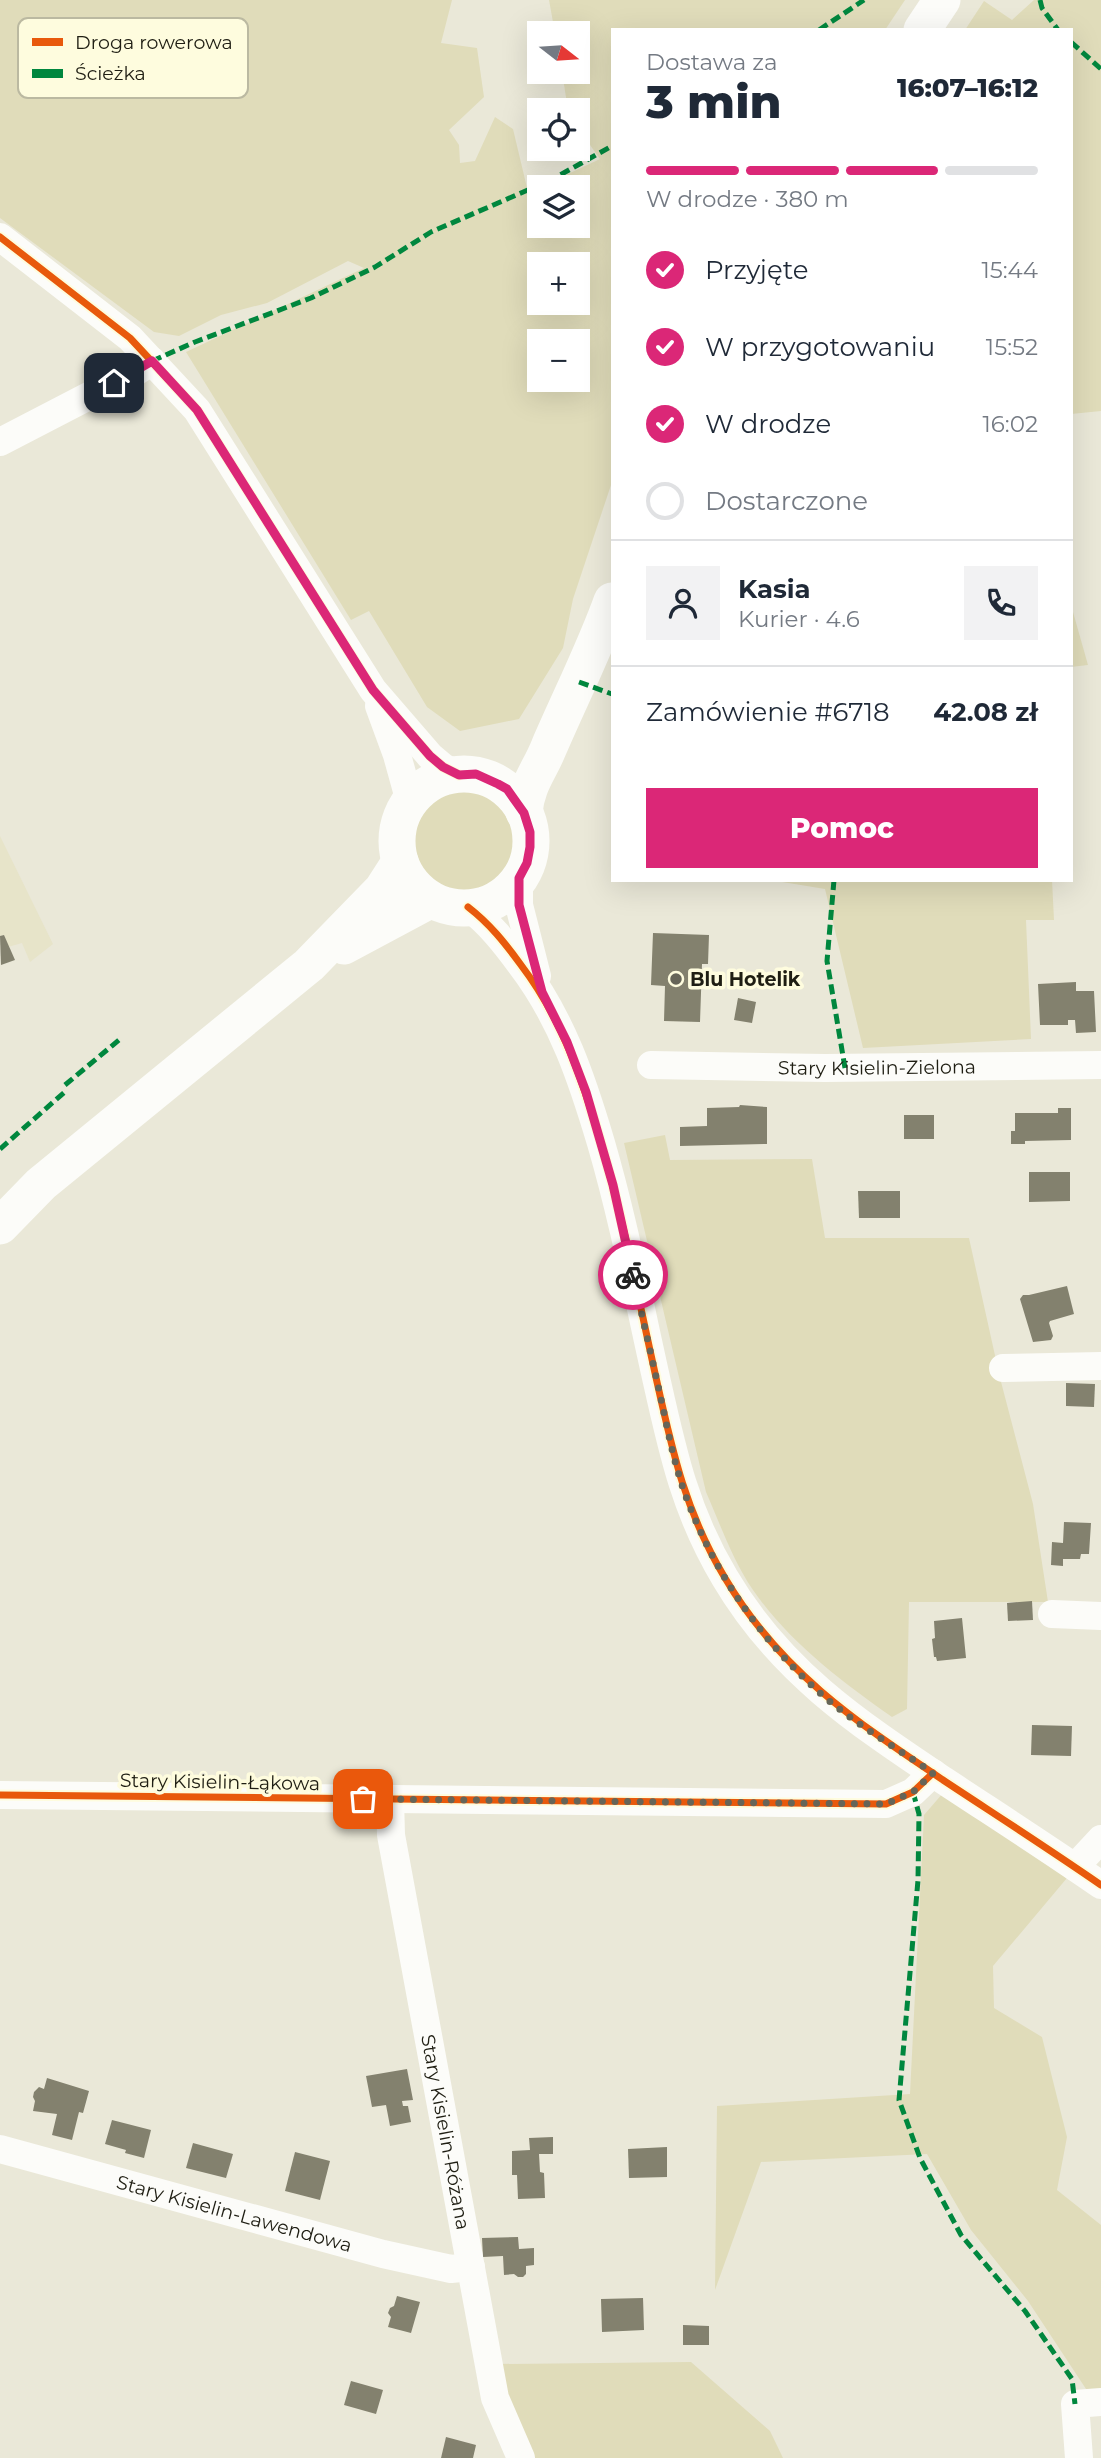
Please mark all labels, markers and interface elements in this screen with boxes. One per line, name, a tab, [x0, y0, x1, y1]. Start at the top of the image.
legend	[18, 18, 248, 98]
north arrow	[527, 21, 590, 84]
map controls	[527, 21, 590, 392]
text: Droga rowerowa	[75, 31, 233, 54]
text: Dostawa za	[646, 48, 778, 76]
text: Ścieżka	[75, 62, 146, 85]
text: 16:07–16:12	[897, 72, 1038, 104]
text: 3 min	[646, 73, 782, 130]
button: locate	[527, 98, 590, 161]
button: layers	[527, 175, 590, 238]
text: W drodze · 380 m	[646, 185, 849, 213]
icon: check	[646, 251, 684, 289]
button: +	[527, 252, 590, 315]
text: Przyjęte	[705, 254, 808, 286]
text: 15:44	[981, 256, 1038, 284]
icon: check	[646, 328, 684, 366]
button: −	[527, 329, 590, 392]
text: W przygotowaniu	[705, 331, 935, 363]
text: 15:52	[986, 333, 1038, 361]
pin	[84, 353, 144, 413]
icon: home	[95, 364, 133, 402]
icon: check	[646, 405, 684, 443]
text: W drodze	[705, 408, 831, 440]
text: 16:02	[983, 410, 1038, 438]
text: Dostarczone	[705, 485, 868, 517]
button: person	[646, 566, 720, 640]
button: phone	[964, 566, 1038, 640]
text: Kasia	[738, 573, 811, 605]
text: Kurier · 4.6	[738, 605, 860, 633]
text: Zamówienie #6718	[646, 696, 890, 728]
text: 42.08 zł	[933, 696, 1038, 728]
button: Pomoc	[646, 788, 1038, 868]
place label: Blu Hotelik	[690, 968, 801, 991]
marker: Blu Hotelik	[668, 971, 684, 987]
street label: Stary Kisielin-Zielona	[778, 1055, 976, 1080]
courier	[598, 1240, 668, 1310]
icon: bike	[614, 1256, 652, 1294]
street label: Stary Kisielin-Łąkowa	[120, 1769, 320, 1795]
pin	[333, 1769, 393, 1829]
icon: bag	[344, 1780, 382, 1818]
street label: Stary Kisielin-Różana	[417, 2032, 475, 2232]
street label: Stary Kisielin-Lawendowa	[114, 2170, 355, 2256]

